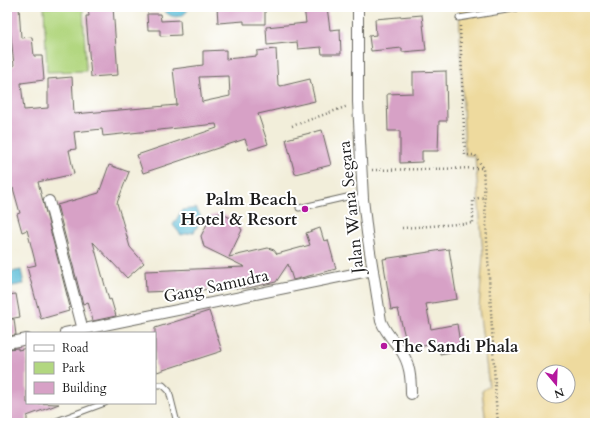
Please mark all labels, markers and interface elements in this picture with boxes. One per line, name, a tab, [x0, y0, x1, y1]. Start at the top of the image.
street label: Jalan Wana Segara	[333, 139, 370, 278]
place label: Palm Beach Hotel & Resort	[181, 188, 297, 231]
marker: Palm Beach Hotel & Resort	[300, 204, 310, 214]
street label: Gang Samudra	[161, 264, 271, 308]
legend	[26, 332, 156, 404]
place label: The Sandi Phala	[392, 335, 519, 358]
text: Road	[62, 340, 89, 356]
marker: The Sandi Phala	[379, 341, 389, 351]
text: Park	[62, 360, 86, 376]
north arrow	[536, 364, 576, 404]
text: Building	[62, 380, 107, 396]
text: N	[552, 384, 566, 402]

